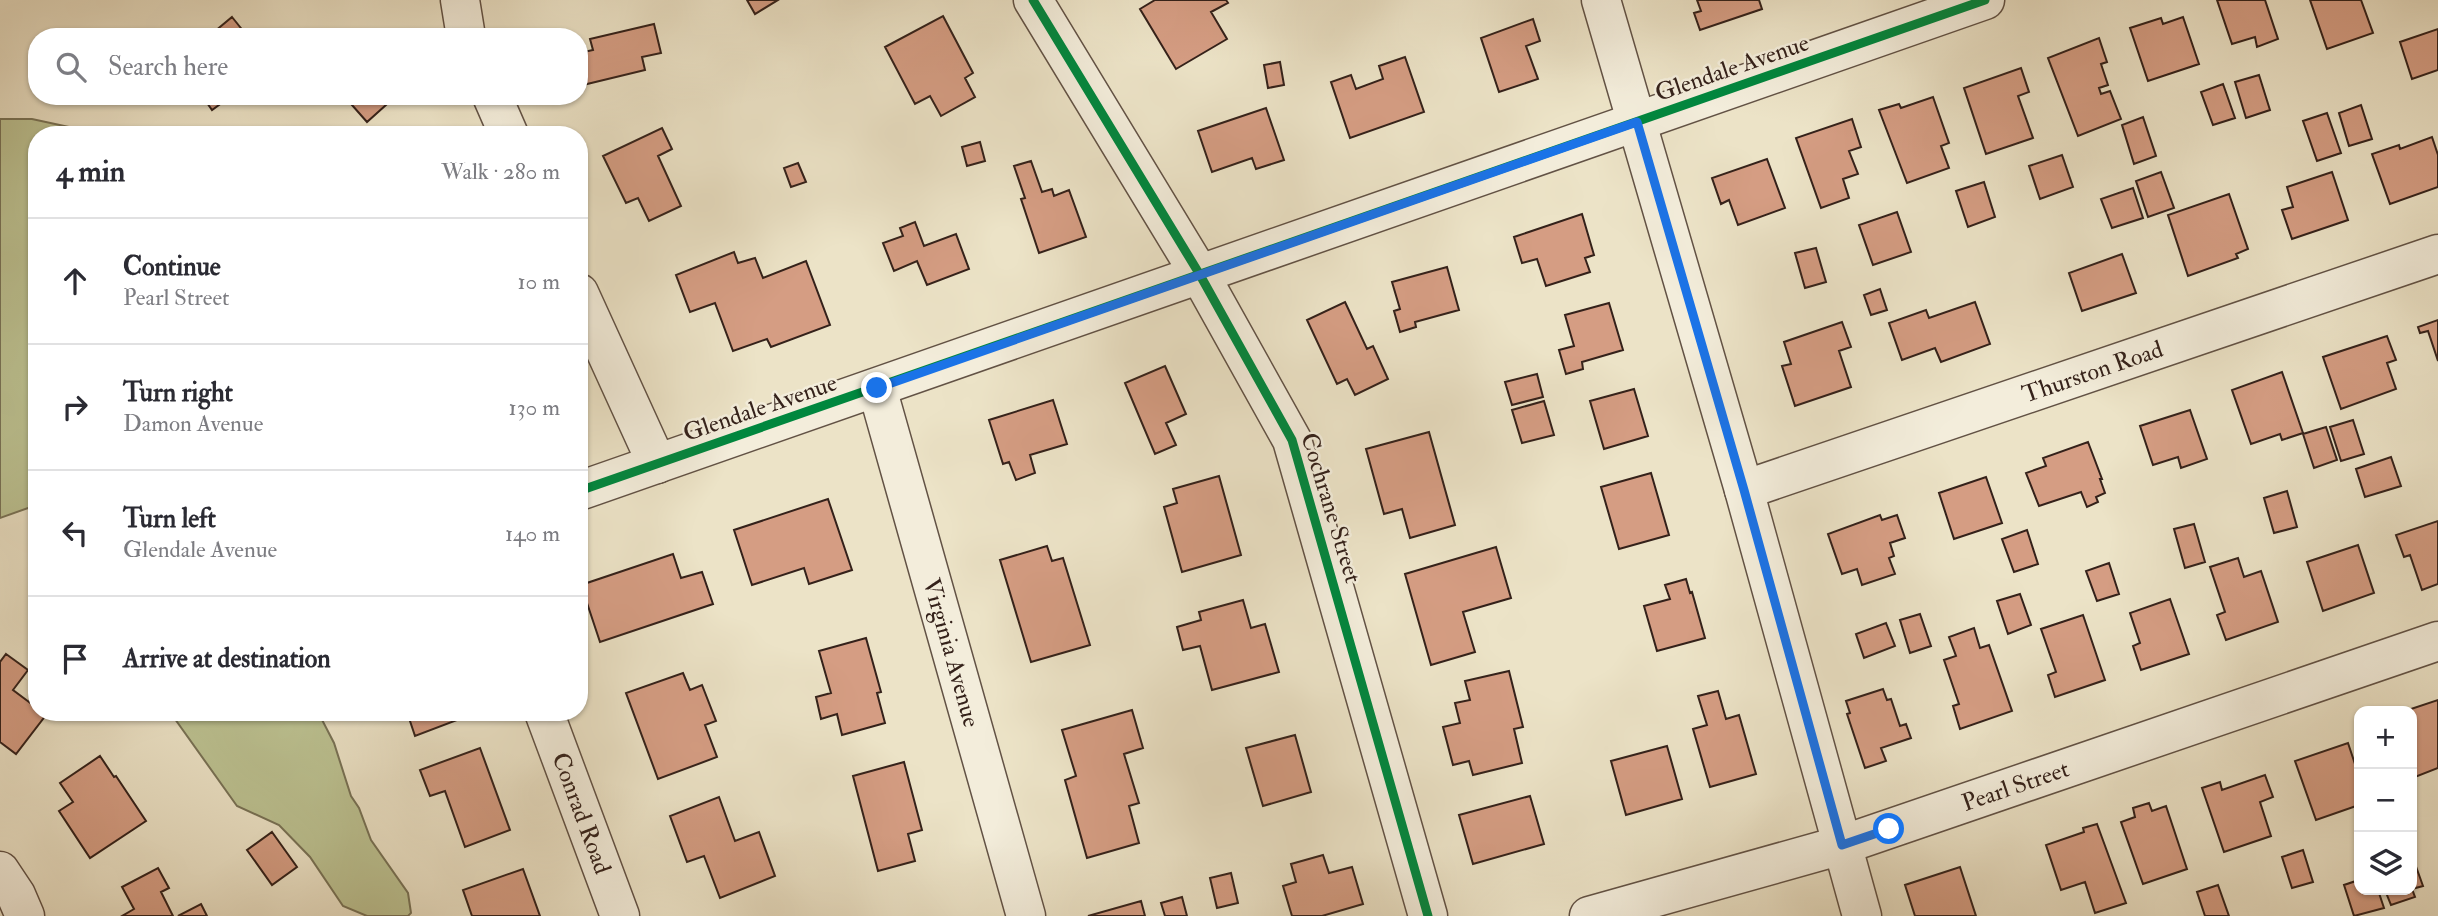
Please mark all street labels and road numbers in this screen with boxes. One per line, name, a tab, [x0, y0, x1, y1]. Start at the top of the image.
street label: Glendale Avenue	[1651, 27, 1813, 109]
street label: Thurston Road	[2018, 333, 2167, 410]
street label: Glendale Avenue	[679, 367, 841, 449]
street label: Cochrane Street	[1293, 429, 1369, 587]
street label: Virginia Avenue	[916, 575, 987, 731]
street label: Conrad Road	[545, 748, 619, 878]
street label: Pearl Street	[1958, 753, 2073, 818]

